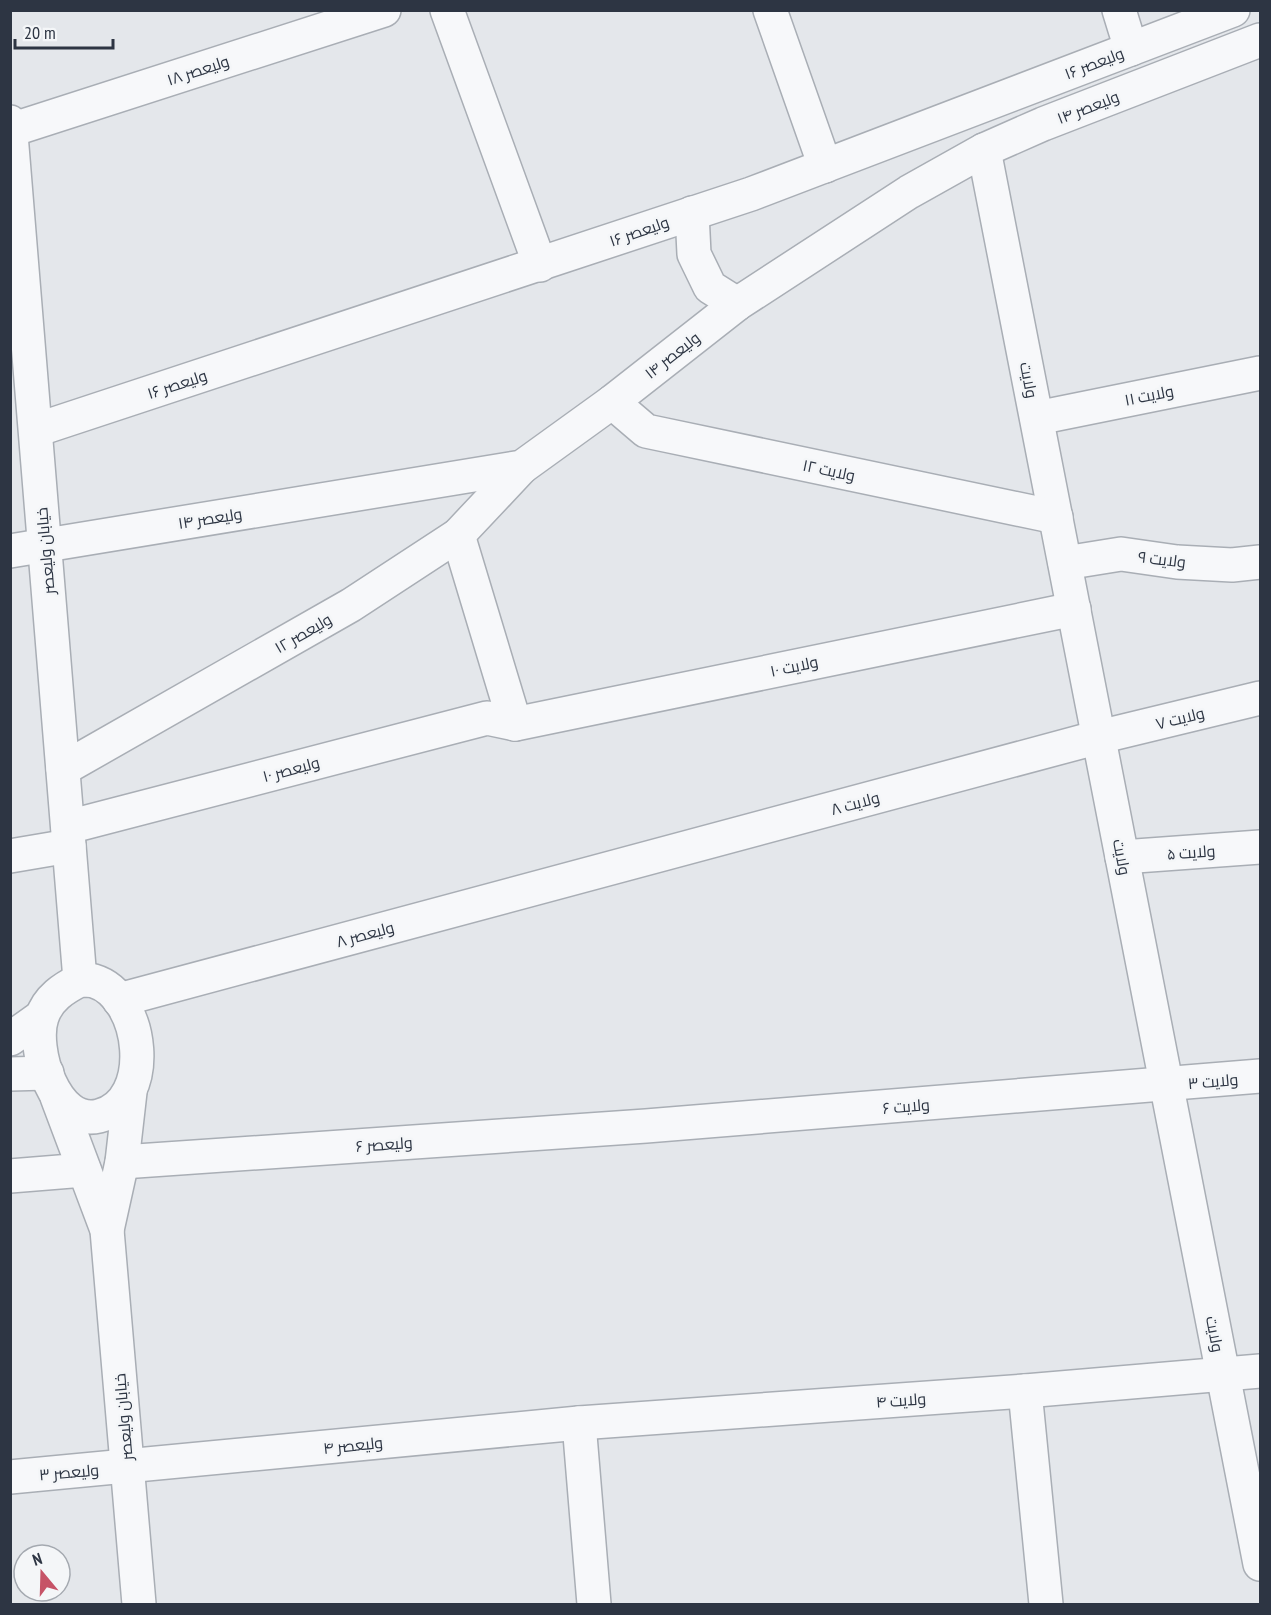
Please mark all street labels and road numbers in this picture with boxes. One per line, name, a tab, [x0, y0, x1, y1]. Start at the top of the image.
street label: ولیعصر ۱۶	[1062, 43, 1126, 83]
street label: ولیعصر ۱۸	[164, 51, 232, 89]
street label: ولیعصر ۱۴	[1054, 86, 1122, 128]
street label: ولیعصر ۱۶	[606, 211, 672, 251]
street label: ولیعصر ۱۴	[640, 327, 704, 383]
street label: ولایت	[1016, 360, 1042, 400]
street label: ولیعصر ۱۶	[144, 365, 210, 403]
street label: ولایت ۱۱	[1123, 380, 1175, 410]
street label: ولایت ۱۲	[801, 455, 857, 485]
street label: ولیعصر ۱۴	[176, 503, 244, 533]
street label: خیابان ولیعصر	[31, 507, 60, 596]
street label: ولایت ۹	[1137, 546, 1187, 572]
street label: ولیعصر ۱۲	[271, 609, 335, 657]
street label: ولایت ۱۰	[768, 651, 820, 681]
street label: ولایت ۷	[1153, 702, 1207, 734]
street label: ولیعصر ۱۰	[260, 752, 322, 786]
street label: ولایت ۸	[828, 787, 882, 819]
street label: ولایت	[1109, 837, 1135, 877]
street label: ولایت ۵	[1166, 840, 1216, 864]
street label: ولیعصر ۸	[334, 917, 396, 951]
street label: ولایت ۳	[1187, 1069, 1239, 1093]
street label: ولایت ۶	[882, 1094, 930, 1118]
street label: ولیعصر ۶	[355, 1132, 413, 1156]
street label: ولایت	[1202, 1314, 1228, 1354]
street label: خیابان ولیعصر	[109, 1373, 138, 1462]
street label: ولایت ۴	[875, 1388, 927, 1412]
street label: ولیعصر ۴	[322, 1432, 384, 1458]
street label: ولیعصر ۳	[38, 1459, 100, 1485]

